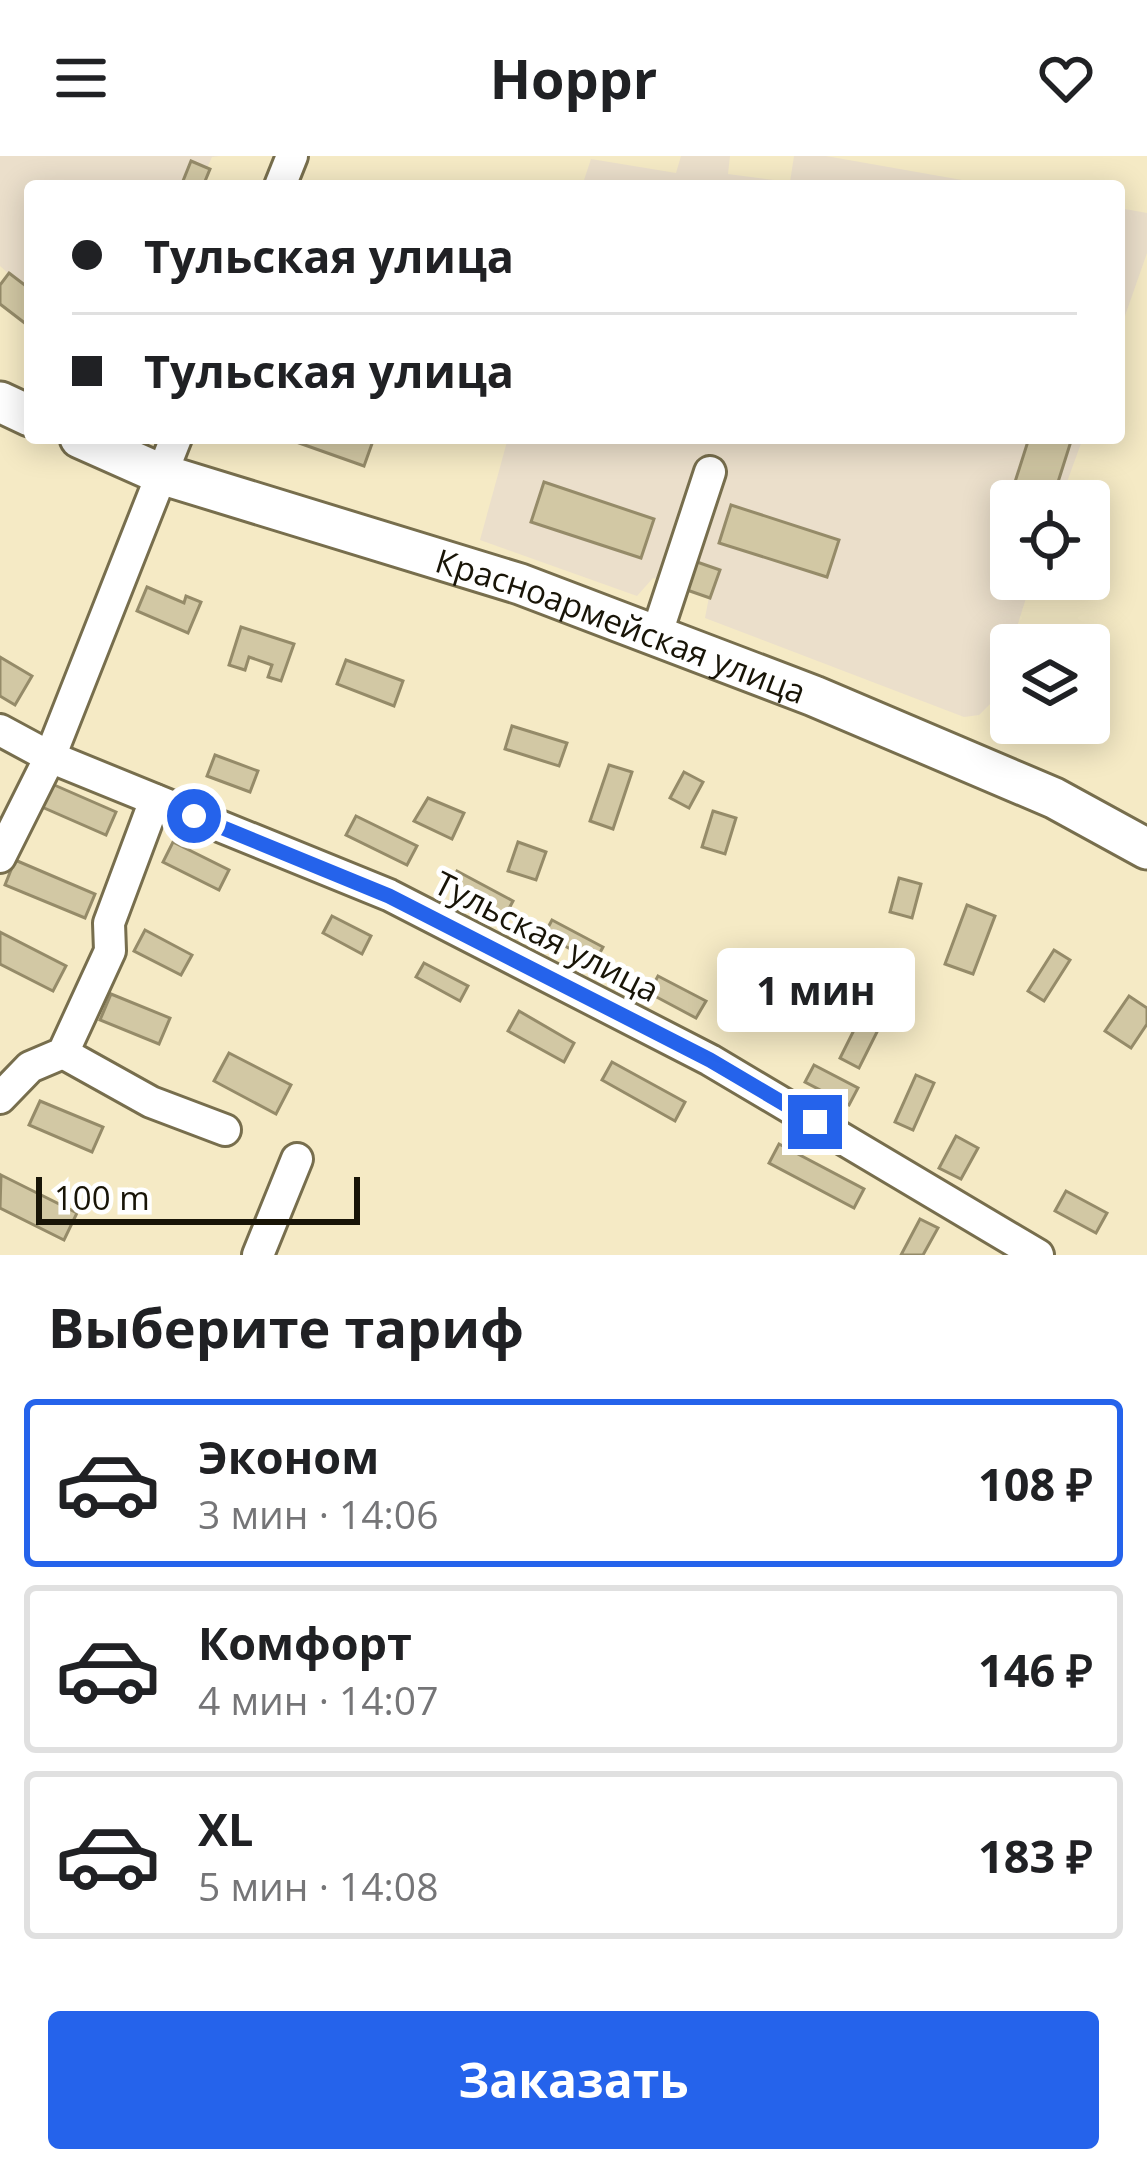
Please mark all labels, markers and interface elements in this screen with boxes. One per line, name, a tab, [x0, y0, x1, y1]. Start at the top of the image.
text: Hoppr	[490, 41, 657, 115]
icon: menu	[48, 45, 114, 111]
icon: heart	[1033, 45, 1099, 111]
text: Тульская улица	[144, 225, 514, 286]
text: Тульская улица	[144, 340, 514, 401]
map controls	[990, 480, 1110, 744]
button: locate	[990, 480, 1110, 600]
street label: Красноармейская улица	[431, 537, 812, 713]
button: layers	[990, 624, 1110, 744]
route start	[167, 789, 221, 843]
street label: Тульская улица	[427, 860, 667, 1012]
callout: 1 мин	[716, 948, 914, 1032]
text: 1 мин	[756, 963, 876, 1016]
route end	[788, 1095, 842, 1149]
scale bar	[36, 1171, 360, 1224]
text: 100 m	[54, 1175, 150, 1220]
text: Выберите тариф	[48, 1290, 524, 1364]
text: Эконом	[198, 1426, 379, 1487]
icon: car	[54, 1429, 162, 1537]
text: 108 ₽	[978, 1453, 1093, 1514]
text: 3 мин · 14:06	[198, 1487, 438, 1540]
text: Комфорт	[198, 1612, 412, 1673]
icon: car	[54, 1615, 162, 1723]
text: 146 ₽	[978, 1639, 1093, 1700]
text: 4 мин · 14:07	[198, 1673, 438, 1726]
text: XL	[198, 1798, 253, 1859]
icon: car	[54, 1801, 162, 1909]
text: 183 ₽	[978, 1825, 1093, 1886]
text: 5 мин · 14:08	[198, 1859, 438, 1912]
button: Заказать	[48, 2011, 1099, 2149]

